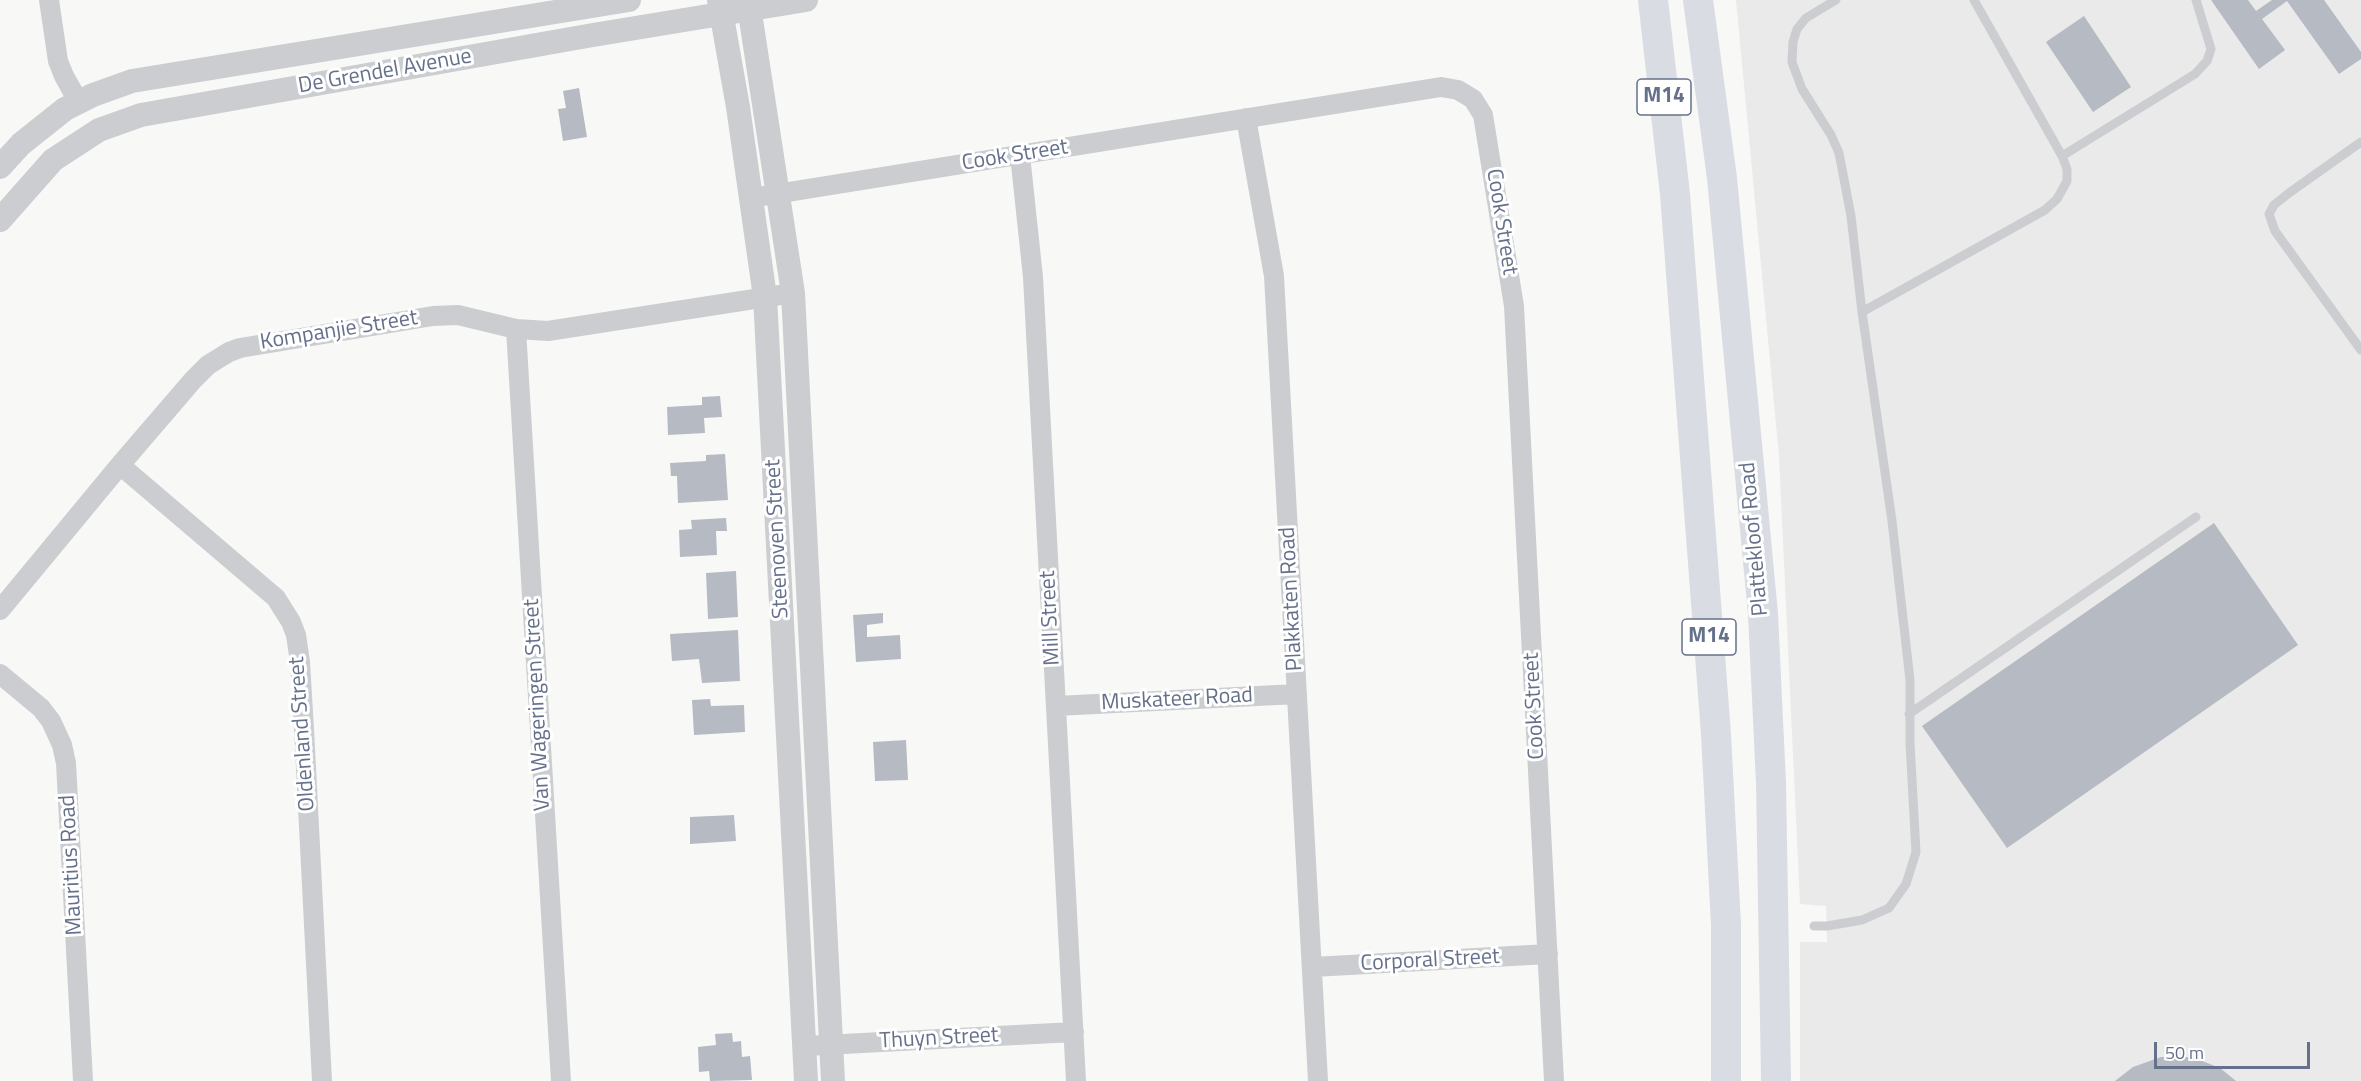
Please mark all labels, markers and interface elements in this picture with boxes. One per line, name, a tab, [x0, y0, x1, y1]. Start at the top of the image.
street label: De Grendel Avenue	[296, 44, 474, 100]
road number: M14	[1637, 79, 1691, 115]
street label: Cook Street	[960, 135, 1070, 177]
street label: Cook Street	[1480, 167, 1522, 277]
street label: Kompanjie Street	[258, 306, 420, 356]
street label: Steenoven Street	[761, 459, 795, 619]
street label: Plattekloof Road	[1735, 461, 1775, 617]
street label: Plakkaten Road	[1275, 526, 1309, 672]
street label: Mill Street	[1035, 570, 1067, 666]
street label: Van Wageringen Street	[519, 598, 557, 812]
road number: M14	[1682, 619, 1736, 655]
street label: Cook Street	[1519, 652, 1551, 760]
street label: Oldenland Street	[284, 656, 322, 812]
street label: Muskateer Road	[1100, 683, 1254, 717]
street label: Mauritius Road	[55, 794, 89, 936]
street label: Corporal Street	[1360, 944, 1500, 978]
street label: Thuyn Street	[879, 1023, 999, 1055]
scale bar	[2157, 1030, 2313, 1068]
text: 50 m	[2165, 1039, 2204, 1066]

